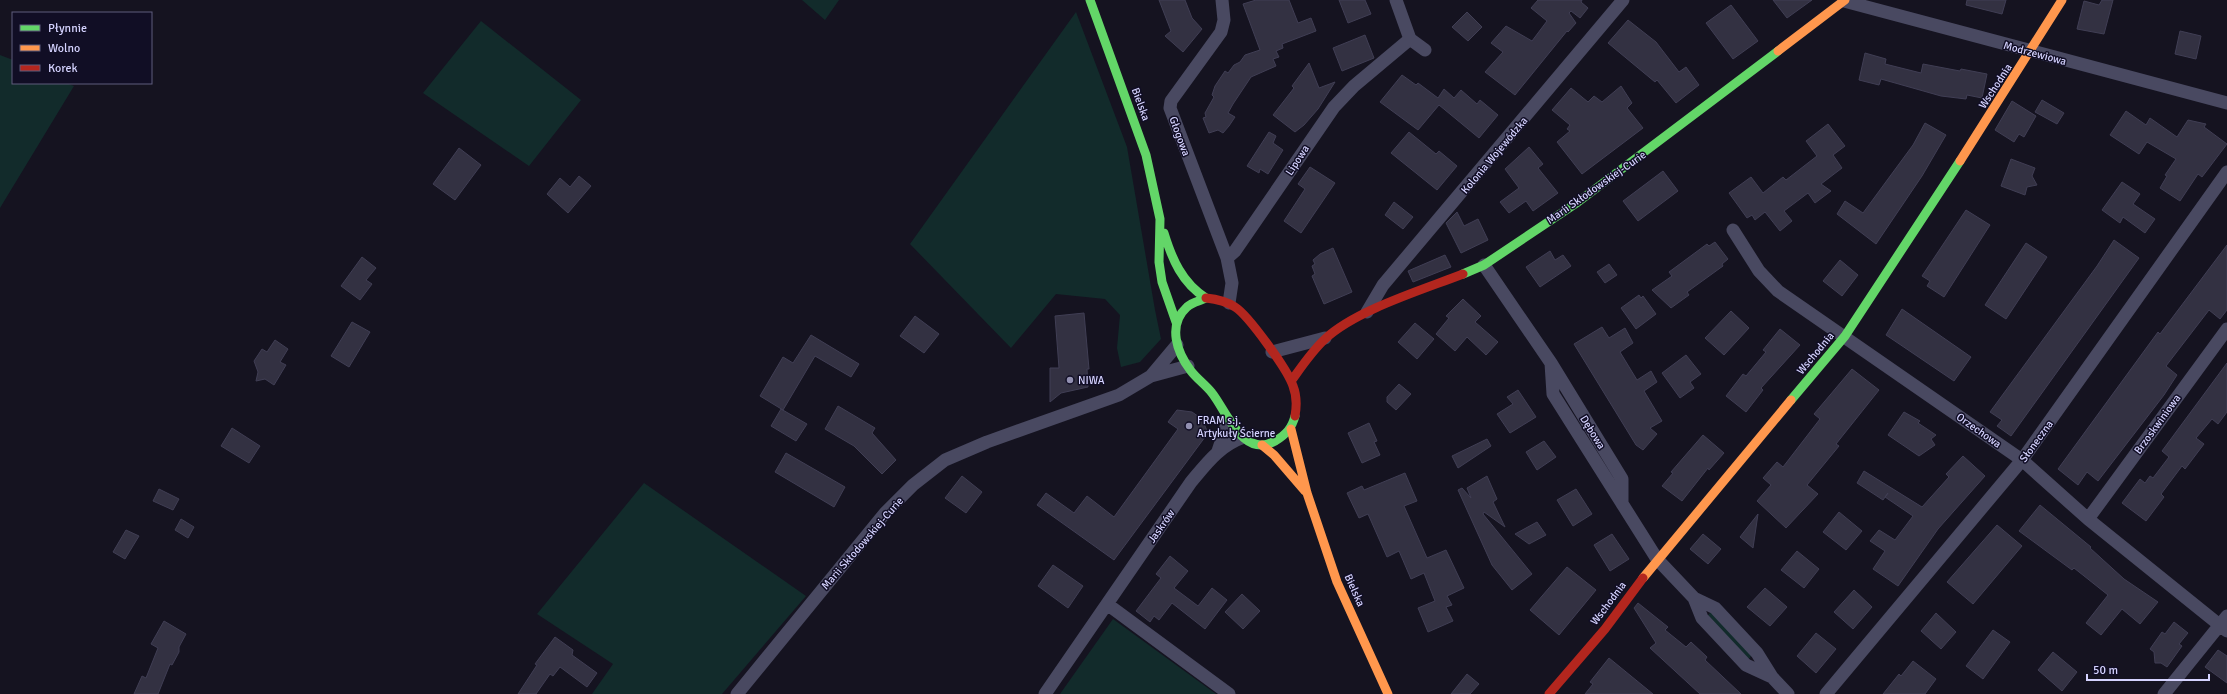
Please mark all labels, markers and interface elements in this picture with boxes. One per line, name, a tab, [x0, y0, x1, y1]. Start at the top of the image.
legend	[12, 12, 152, 84]
text: Płynnie	[48, 21, 87, 36]
street label: Modrzewiowa	[2002, 39, 2068, 68]
text: Wolno	[48, 41, 80, 56]
text: Korek	[48, 61, 77, 76]
street label: Wschodnia	[1976, 61, 2015, 111]
street label: Bielska	[1129, 86, 1153, 123]
street label: Kolonia Wojewódzka	[1458, 114, 1531, 196]
street label: Głogowa	[1166, 115, 1193, 158]
street label: Lipowa	[1283, 142, 1312, 178]
street label: Marii Skłodowskiej-Curie	[1544, 148, 1648, 227]
street label: Wschodnia	[1794, 329, 1837, 377]
place label: NIWA	[1078, 374, 1105, 387]
marker: NIWA	[1065, 375, 1075, 385]
street label: Brzoskwiniowa	[2131, 392, 2184, 457]
street label: Orzechowa	[1954, 410, 2004, 451]
street label: Dębowa	[1577, 413, 1608, 452]
place label: FRAM s.j. Artykuły Ścierne	[1197, 414, 1275, 440]
street label: Słoneczna	[2017, 417, 2056, 465]
marker: FRAM s.j. Artykuły Ścierne	[1184, 421, 1194, 431]
street label: Marii Skłodowskiej-Curie	[819, 494, 906, 592]
street label: Jaskrów	[1145, 507, 1178, 546]
street label: Bielska	[1342, 572, 1368, 609]
street label: Wschodnia	[1588, 579, 1629, 628]
scale bar	[2087, 656, 2209, 682]
text: 50 m	[2093, 663, 2118, 678]

